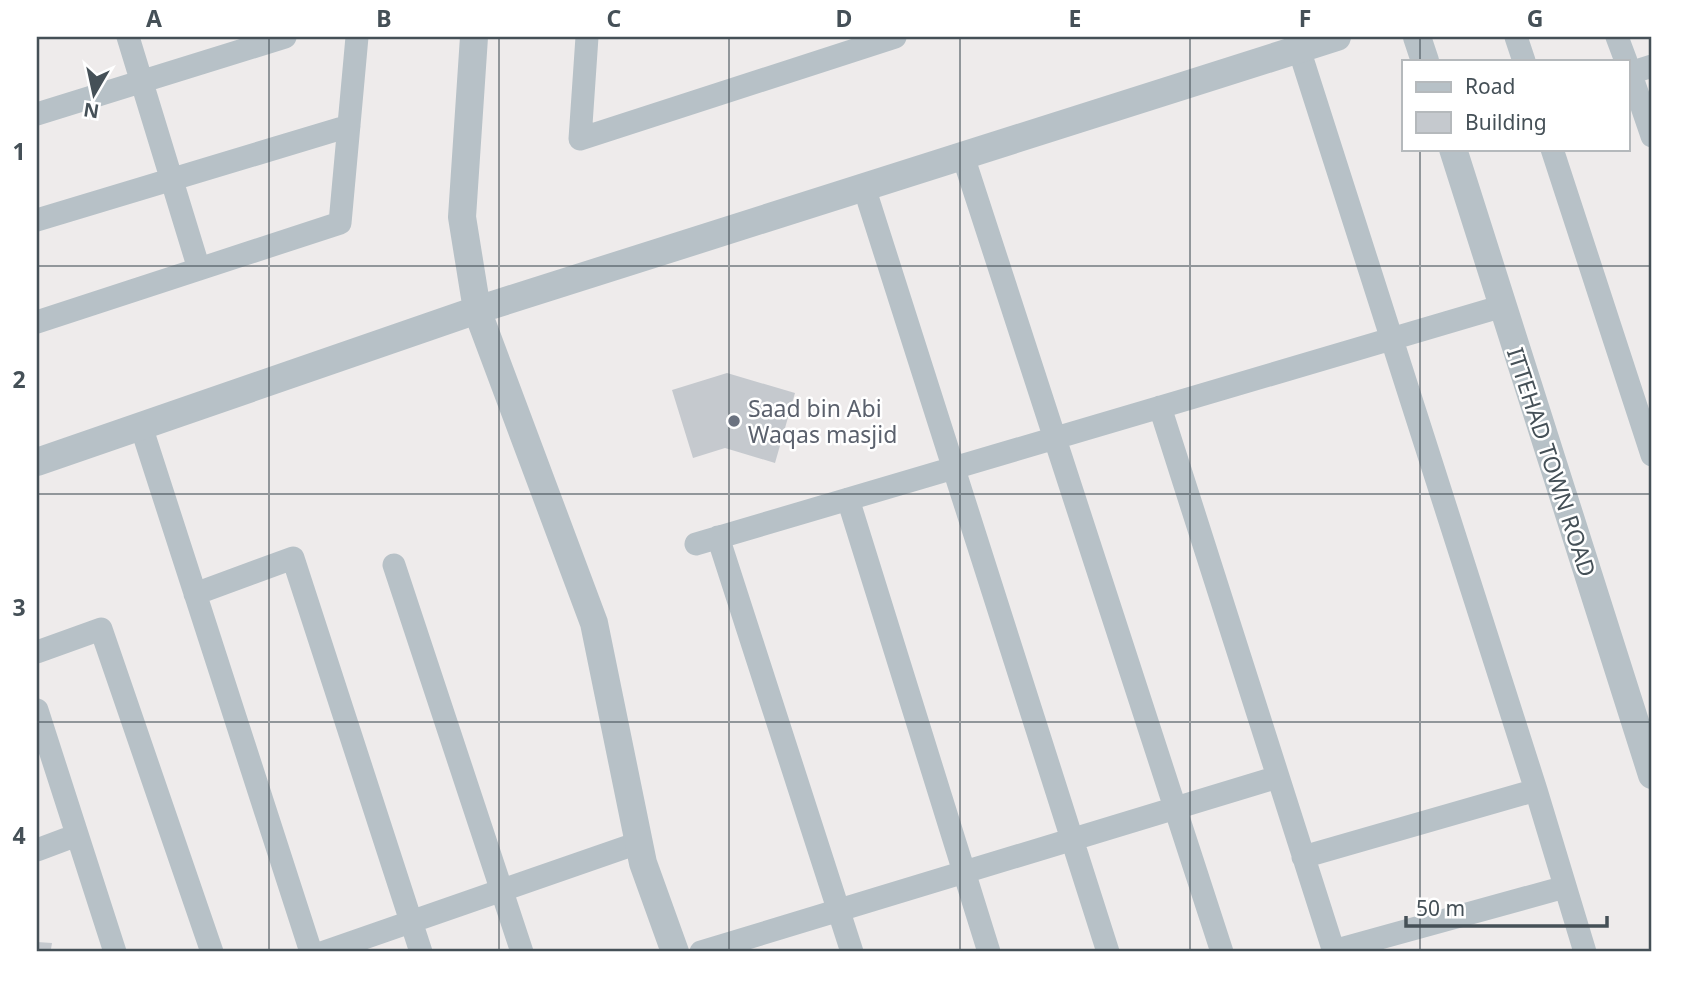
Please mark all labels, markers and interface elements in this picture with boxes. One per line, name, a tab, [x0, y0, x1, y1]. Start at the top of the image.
text: A	[146, 2, 162, 34]
text: B	[376, 2, 392, 34]
text: C	[607, 2, 622, 34]
text: D	[836, 2, 852, 34]
text: E	[1069, 2, 1081, 34]
text: F	[1299, 2, 1311, 34]
text: G	[1527, 2, 1543, 34]
north arrow	[60, 60, 130, 130]
legend	[1402, 60, 1630, 150]
text: Road	[1465, 72, 1515, 100]
text: N	[82, 97, 101, 125]
text: Building	[1465, 108, 1547, 136]
text: 1	[12, 135, 26, 167]
street label: ITTEHAD TOWN ROAD	[1500, 343, 1604, 581]
text: 2	[12, 363, 26, 395]
place label: Saad bin Abi Waqas masjid	[748, 392, 897, 450]
marker: Saad bin Abi Waqas masjid	[726, 413, 742, 429]
text: 3	[12, 591, 26, 623]
text: 4	[12, 819, 26, 851]
scale bar	[1406, 884, 1607, 928]
text: 50 m	[1416, 894, 1465, 922]

